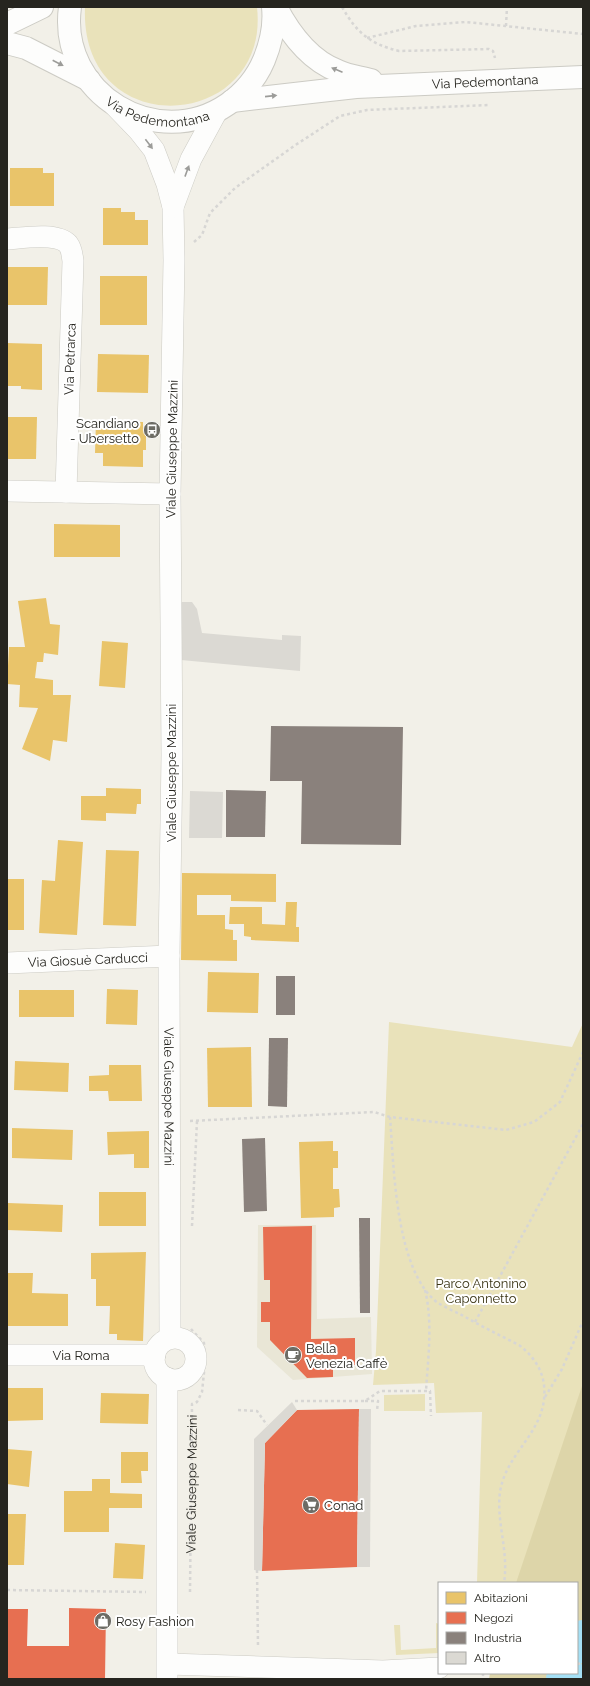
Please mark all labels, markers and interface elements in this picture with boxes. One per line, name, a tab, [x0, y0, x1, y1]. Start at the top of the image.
one-way arrow	[52, 60, 64, 66]
one-way arrow	[330, 67, 342, 73]
street label: Via Pedemontana	[431, 71, 539, 91]
street label: Via Pedemontana	[103, 93, 211, 129]
one-way arrow	[265, 93, 277, 100]
one-way arrow	[145, 138, 153, 149]
one-way arrow	[184, 164, 190, 176]
street label: Via Petrarca	[61, 323, 79, 395]
street label: Viale Giuseppe Mazzini	[163, 380, 181, 518]
place label: Scandiano - Ubersetto	[70, 416, 139, 446]
bus stop icon: Scandiano - Ubersetto	[142, 420, 162, 440]
street label: Viale Giuseppe Mazzini	[164, 704, 179, 842]
street label: Via Giosuè Carducci	[28, 949, 148, 970]
street label: Viale Giuseppe Mazzini	[162, 1027, 177, 1166]
park label: Parco Antonino Caponnetto	[435, 1276, 527, 1306]
place label: Bella Venezia Caffè	[306, 1341, 388, 1371]
cafe icon: Bella Venezia Caffè	[283, 1345, 303, 1365]
street label: Via Roma	[52, 1348, 110, 1363]
street label: Viale Giuseppe Mazzini	[183, 1415, 199, 1553]
supermarket icon: Conad	[301, 1495, 321, 1515]
place label: Conad	[324, 1498, 363, 1513]
legend	[438, 1582, 578, 1674]
text: Abitazioni	[474, 1591, 528, 1605]
shop icon: Rosy Fashion	[93, 1611, 113, 1631]
text: Negozi	[474, 1611, 513, 1625]
place label: Rosy Fashion	[116, 1614, 194, 1629]
text: Industria	[474, 1631, 522, 1645]
text: Altro	[474, 1651, 501, 1665]

